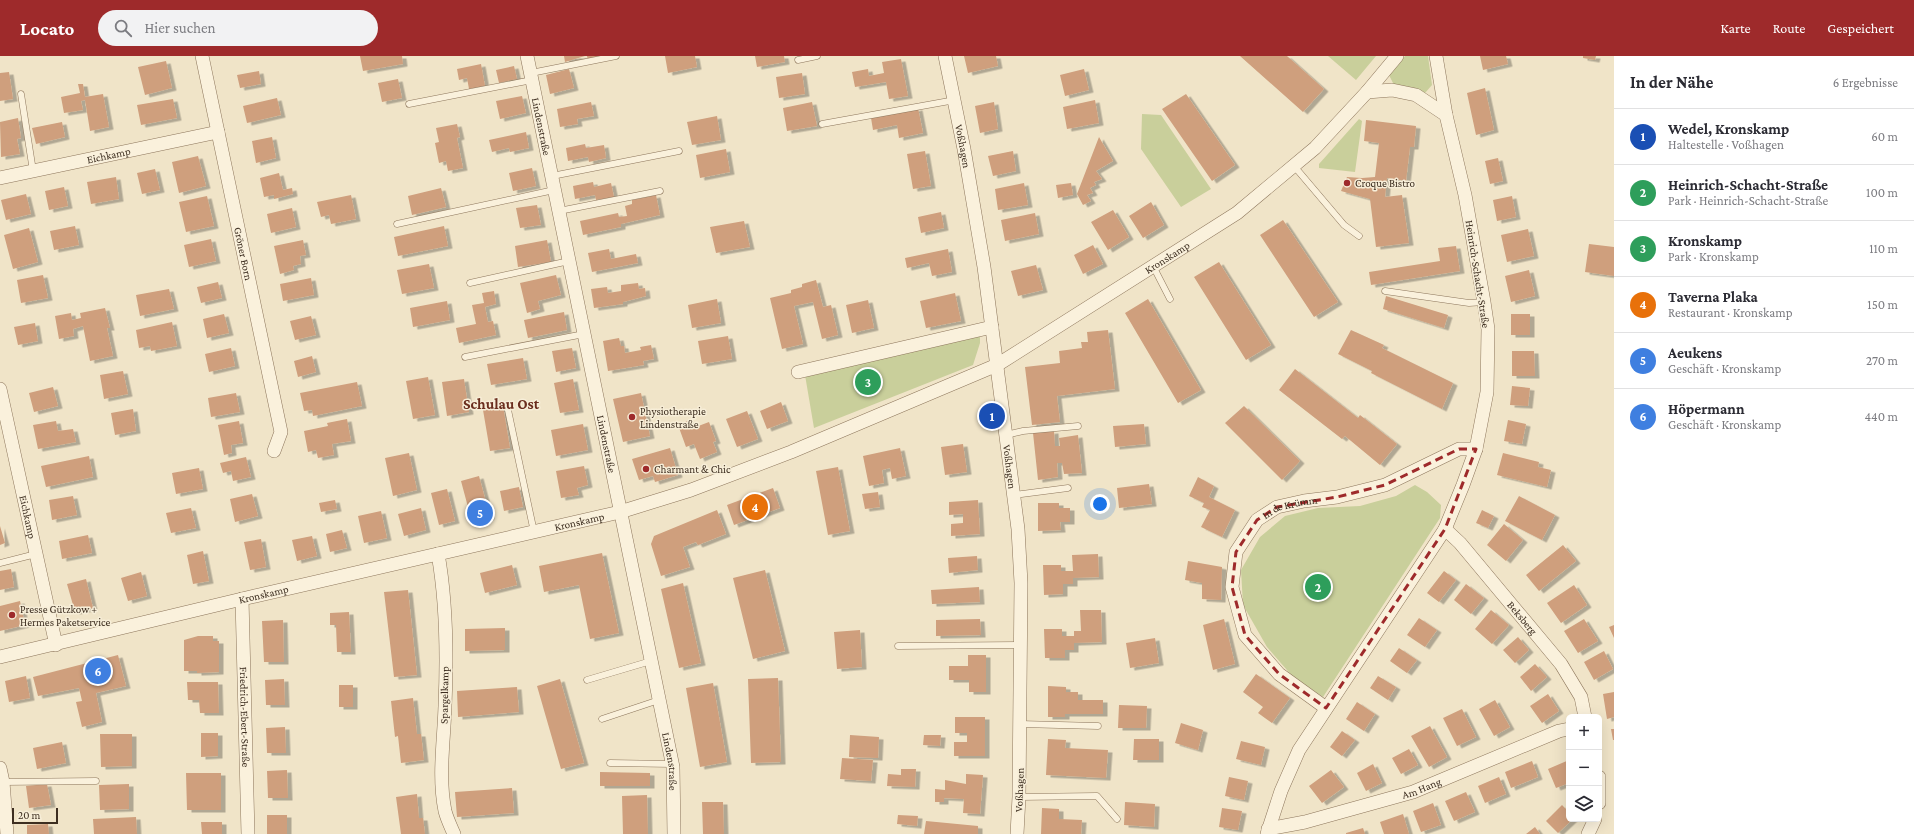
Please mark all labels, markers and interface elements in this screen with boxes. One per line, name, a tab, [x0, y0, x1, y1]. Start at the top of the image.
search box	[98, 10, 378, 46]
icon: search	[112, 17, 134, 39]
text: Locato	[20, 18, 74, 39]
text: Hier suchen	[144, 20, 216, 36]
text: Karte	[1721, 20, 1751, 36]
text: Route	[1773, 20, 1805, 36]
text: Gespeichert	[1827, 20, 1894, 36]
text: In der Nähe	[1630, 73, 1713, 92]
text: 6 Ergebnisse	[1833, 75, 1898, 90]
street label: Lindenstraße	[530, 97, 553, 157]
text: Wedel, Kronskamp	[1668, 121, 1789, 137]
street label: Voßhagen	[953, 123, 973, 169]
text: 1	[1641, 129, 1645, 144]
text: 60 m	[1871, 129, 1898, 144]
text: Haltestelle · Voßhagen	[1668, 137, 1784, 152]
street label: Eichkamp	[86, 145, 132, 166]
place label: Croque Bistro	[1355, 177, 1416, 190]
text: Heinrich-Schacht-Straße	[1668, 177, 1828, 193]
marker: Croque Bistro	[1342, 178, 1352, 188]
text: 2	[1640, 185, 1646, 200]
text: 100 m	[1866, 185, 1898, 200]
text: Park · Heinrich-Schacht-Straße	[1668, 193, 1828, 208]
street label: Heinrich-Schacht-Straße	[1464, 219, 1492, 329]
street label: Gröner Born	[232, 226, 255, 282]
text: Kronskamp	[1668, 233, 1742, 249]
street label: Kronskamp	[1142, 239, 1192, 276]
text: 3	[1640, 241, 1646, 256]
text: 110 m	[1869, 241, 1898, 256]
text: Park · Kronskamp	[1668, 249, 1759, 264]
text: Taverna Plaka	[1668, 289, 1758, 305]
text: 4	[1639, 297, 1647, 312]
text: 150 m	[1867, 297, 1898, 312]
text: Restaurant · Kronskamp	[1668, 305, 1792, 320]
text: Aeukens	[1668, 345, 1722, 361]
text: 5	[1640, 353, 1646, 368]
text: 270 m	[1866, 353, 1898, 368]
text: Geschäft · Kronskamp	[1668, 361, 1781, 376]
pin: 3	[855, 367, 881, 397]
district label: Schulau Ost	[463, 396, 540, 412]
pin: 1	[979, 401, 1005, 431]
text: Höpermann	[1668, 401, 1745, 417]
place label: Physiotherapie Lindenstraße	[640, 405, 706, 430]
text: 6	[1639, 409, 1647, 424]
text: 440 m	[1864, 409, 1898, 424]
marker: Physiotherapie Lindenstraße	[627, 412, 637, 422]
street label: Lindenstraße	[595, 414, 618, 474]
text: Geschäft · Kronskamp	[1668, 417, 1781, 432]
street label: Voßhagen	[1001, 444, 1019, 490]
place label: Charmant & Chic	[654, 463, 731, 475]
marker: Charmant & Chic	[641, 464, 651, 474]
pin: 4	[742, 492, 768, 522]
street label: In de Krümm	[1260, 493, 1318, 521]
street label: Eichkamp	[17, 494, 39, 540]
your location	[1090, 494, 1110, 514]
pin: 5	[467, 498, 493, 528]
street label: Kronskamp	[553, 510, 606, 533]
pin: 2	[1305, 572, 1331, 602]
street label: Kronskamp	[238, 582, 290, 606]
street label: Beksberg	[1505, 599, 1540, 638]
place label: Presse Gützkow + Hermes Paketservice	[20, 603, 111, 628]
marker: Presse Gützkow + Hermes Paketservice	[7, 610, 17, 620]
pin: 6	[85, 656, 111, 686]
street label: Spargelkamp	[437, 666, 452, 724]
street label: Friedrich-Ebert-Straße	[238, 667, 252, 768]
map controls	[1566, 714, 1602, 822]
button: +	[1566, 714, 1602, 750]
street label: Lindenstraße	[660, 731, 679, 791]
button: −	[1566, 750, 1602, 786]
street label: Voßhagen	[1012, 768, 1027, 812]
street label: Am Hang	[1401, 775, 1444, 801]
button: layers	[1566, 786, 1602, 822]
scale bar	[12, 806, 58, 825]
text: 20 m	[18, 809, 40, 821]

